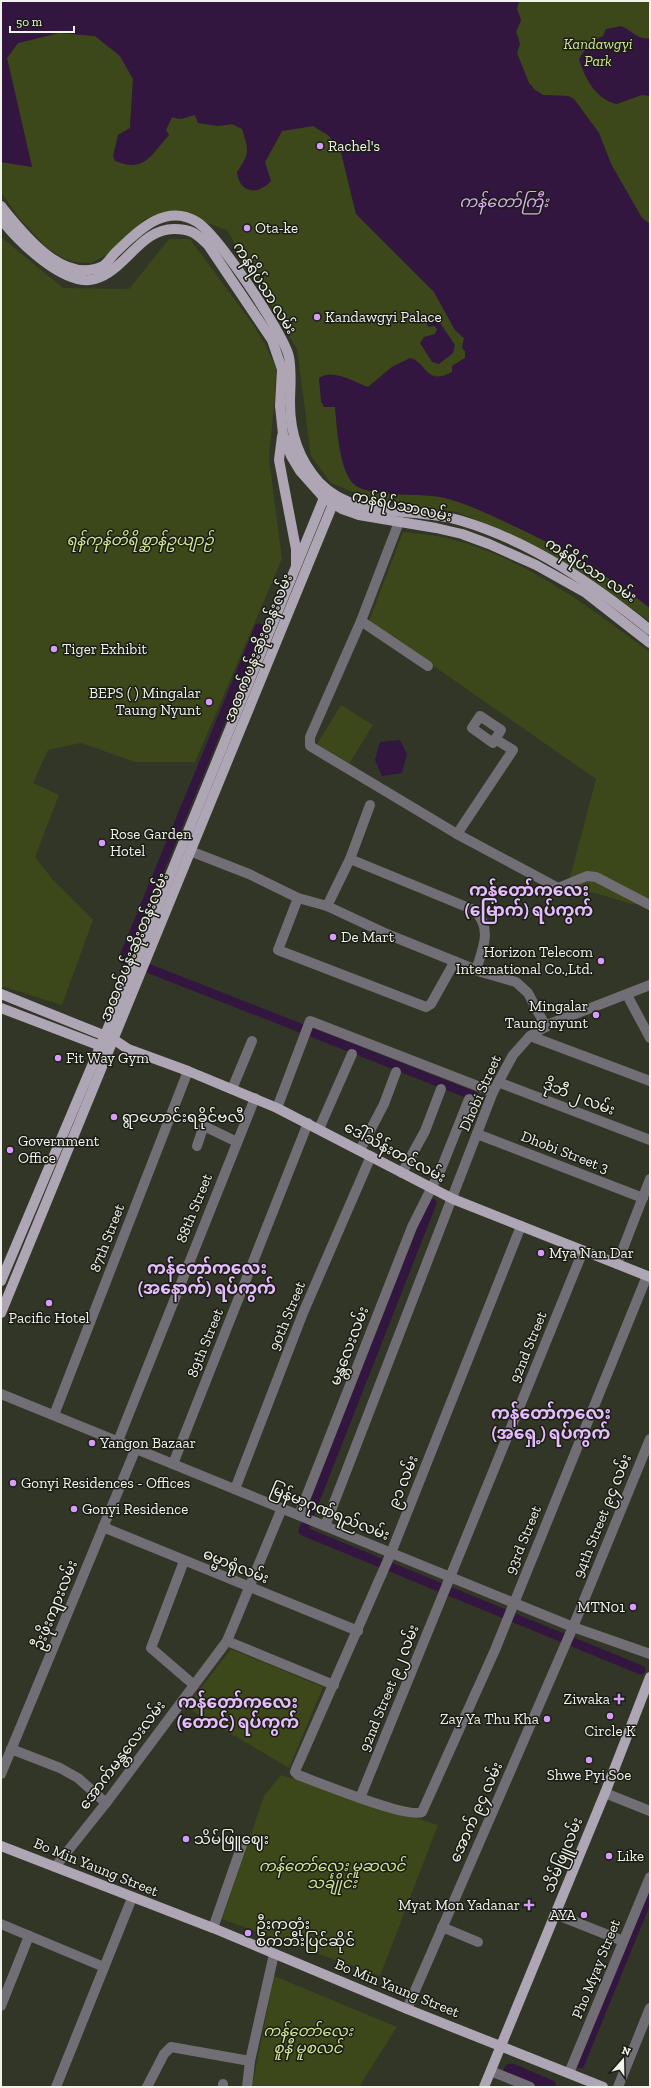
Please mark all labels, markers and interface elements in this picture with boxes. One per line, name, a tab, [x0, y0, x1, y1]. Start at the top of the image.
scale bar	[10, 8, 74, 34]
text: 50 m	[16, 15, 43, 29]
park label: Kandawgyi Park	[564, 35, 633, 70]
place label: Rachel's	[328, 137, 380, 155]
marker: Rachel's	[315, 141, 325, 151]
water label: ကန်တော်ကြီး	[459, 190, 550, 215]
place label: Ota-ke	[255, 219, 298, 237]
marker: Ota-ke	[242, 223, 252, 233]
street label: ကန်ရိပ်သာ လမ်း	[227, 238, 301, 339]
place label: Kandawgyi Palace	[325, 308, 441, 326]
marker: Kandawgyi Palace	[312, 312, 322, 322]
street label: ကန်ရိပ်သာလမ်း	[350, 486, 454, 528]
park label: ရန်ကုန်တိရိစ္ဆာန်ဥယျာဉ်	[66, 529, 215, 553]
street label: ကန်ရိပ်သာ လမ်း	[540, 533, 641, 609]
street label: အထက်ပန်းဆိုးတန်းလမ်း	[219, 571, 299, 726]
place label: Tiger Exhibit	[62, 640, 148, 658]
marker: Tiger Exhibit	[49, 644, 59, 654]
place label: BEPS ( ) Mingalar Taung Nyunt	[89, 684, 201, 719]
marker: BEPS ( ) Mingalar Taung Nyunt	[204, 697, 214, 707]
place label: Rose Garden Hotel	[110, 825, 192, 860]
marker: Rose Garden Hotel	[97, 838, 107, 848]
street label: အထက်ပန်းဆိုးတန်းလမ်း	[95, 870, 175, 1025]
district label: ကန်တော်ကလေး (မြောက်) ရပ်ကွက်	[465, 878, 593, 924]
place label: De Mart	[341, 928, 395, 946]
marker: De Mart	[328, 932, 338, 942]
place label: Horizon Telecom International Co.,Ltd.	[456, 943, 593, 978]
marker: Horizon Telecom International Co.,Ltd.	[596, 956, 606, 966]
place label: Mingalar Taung nyunt	[505, 997, 588, 1032]
marker: Mingalar Taung nyunt	[591, 1010, 601, 1020]
place label: Fit Way Gym	[66, 1049, 149, 1067]
street label: Dhobi Street	[455, 1052, 505, 1134]
marker: Fit Way Gym	[53, 1053, 63, 1063]
street label: ဒိုဘီ ၂ လမ်း	[539, 1074, 618, 1122]
place label: ရွာဟောင်းရခိုင်ဗလီ	[122, 1107, 244, 1129]
marker: ရွာဟောင်းရခိုင်ဗလီ	[109, 1112, 119, 1122]
street label: ဒေါ်သိန်းတင်လမ်း	[340, 1117, 449, 1189]
street label: Dhobi Street 3	[519, 1127, 611, 1177]
place label: Government Office	[18, 1132, 100, 1167]
marker: Government Office	[5, 1145, 15, 1155]
street label: 88th Street	[172, 1170, 216, 1245]
street label: 87th Street	[86, 1201, 128, 1275]
place label: Mya Nan Dar	[549, 1244, 634, 1262]
marker: Mya Nan Dar	[536, 1248, 546, 1258]
district label: ကန်တော်ကလေး (အနောက်) ရပ်ကွက်	[138, 1256, 276, 1302]
street label: 90th Street	[265, 1278, 309, 1353]
marker: Pacific Hotel	[44, 1298, 54, 1308]
street label: မန္တလေးလမ်း	[325, 1304, 375, 1389]
street label: 89th Street	[183, 1305, 227, 1380]
street label: 92nd Street	[506, 1308, 551, 1385]
place label: Pacific Hotel	[8, 1309, 90, 1327]
district label: ကန်တော်ကလေး (အရှေ့) ရပ်ကွက်	[491, 1401, 611, 1447]
place label: Yangon Bazaar	[99, 1434, 196, 1452]
marker: Yangon Bazaar	[87, 1438, 97, 1448]
street label: 94th Street ၉၄ လမ်း	[568, 1451, 638, 1582]
street label: ၉၁ လမ်း	[383, 1452, 425, 1512]
place label: Gonyi Residences - Offices	[21, 1474, 190, 1492]
marker: Gonyi Residences - Offices	[8, 1478, 18, 1488]
street label: မြန်မာ့ဂုဏ်ရည်လမ်း	[267, 1479, 393, 1547]
place label: Gonyi Residence	[82, 1500, 188, 1518]
street label: 93rd Street	[501, 1502, 545, 1577]
marker: Gonyi Residence	[69, 1504, 79, 1514]
street label: ဓမ္မာရုံလမ်း	[199, 1544, 272, 1590]
street label: ဦးဖိုးကျားလမ်း	[28, 1557, 84, 1654]
place label: MTN01	[577, 1598, 625, 1616]
marker: MTN01	[628, 1602, 638, 1612]
street label: 92nd Street ၉၂ လမ်း	[354, 1621, 425, 1755]
district label: ကန်တော်ကလေး (တောင်) ရပ်ကွက်	[177, 1690, 299, 1736]
place label: Ziwaka	[564, 1690, 610, 1708]
marker: Ziwaka	[613, 1693, 625, 1705]
street label: အောက်မန္တလေးလမ်း	[74, 1696, 171, 1815]
place label: Zay Ya Thu Kha	[440, 1710, 539, 1728]
marker: Circle K	[605, 1711, 615, 1721]
marker: Zay Ya Thu Kha	[542, 1714, 552, 1724]
place label: Circle K	[584, 1722, 636, 1740]
marker: Shwe Pyi Soe	[584, 1755, 594, 1765]
street label: အောက် ၉၄ လမ်း	[445, 1759, 509, 1866]
place label: Shwe Pyi Soe	[547, 1766, 631, 1784]
street label: သိမ်ဖြူလမ်း	[539, 1814, 589, 1896]
place label: သိမ်ဖြူဈေး	[194, 1829, 269, 1851]
street label: Bo Min Yaung Street	[31, 1834, 161, 1900]
marker: သိမ်ဖြူဈေး	[181, 1834, 191, 1844]
place label: Like	[617, 1847, 644, 1865]
marker: Like	[604, 1851, 614, 1861]
park label: ကန်တော်လေး မူဆလင် သင်္ချိုင်း	[259, 1855, 407, 1895]
place label: Myat Mon Yadanar	[398, 1896, 520, 1914]
marker: Myat Mon Yadanar	[523, 1899, 535, 1911]
place label: AYA	[550, 1906, 576, 1924]
marker: AYA	[579, 1910, 589, 1920]
place label: ဦးကတုံး စက်ဘီးပြင်ဆိုင်	[256, 1914, 355, 1953]
street label: Pho Myay Street	[568, 1916, 624, 2021]
marker: ဦးကတုံး စက်ဘီးပြင်ဆိုင်	[243, 1928, 253, 1938]
street label: Bo Min Yaung Street	[332, 1955, 462, 2021]
park label: ကန်တော်လေး စူနီ မူစလင်	[263, 2020, 354, 2060]
north arrow	[603, 2040, 643, 2080]
text: N	[620, 2044, 633, 2059]

